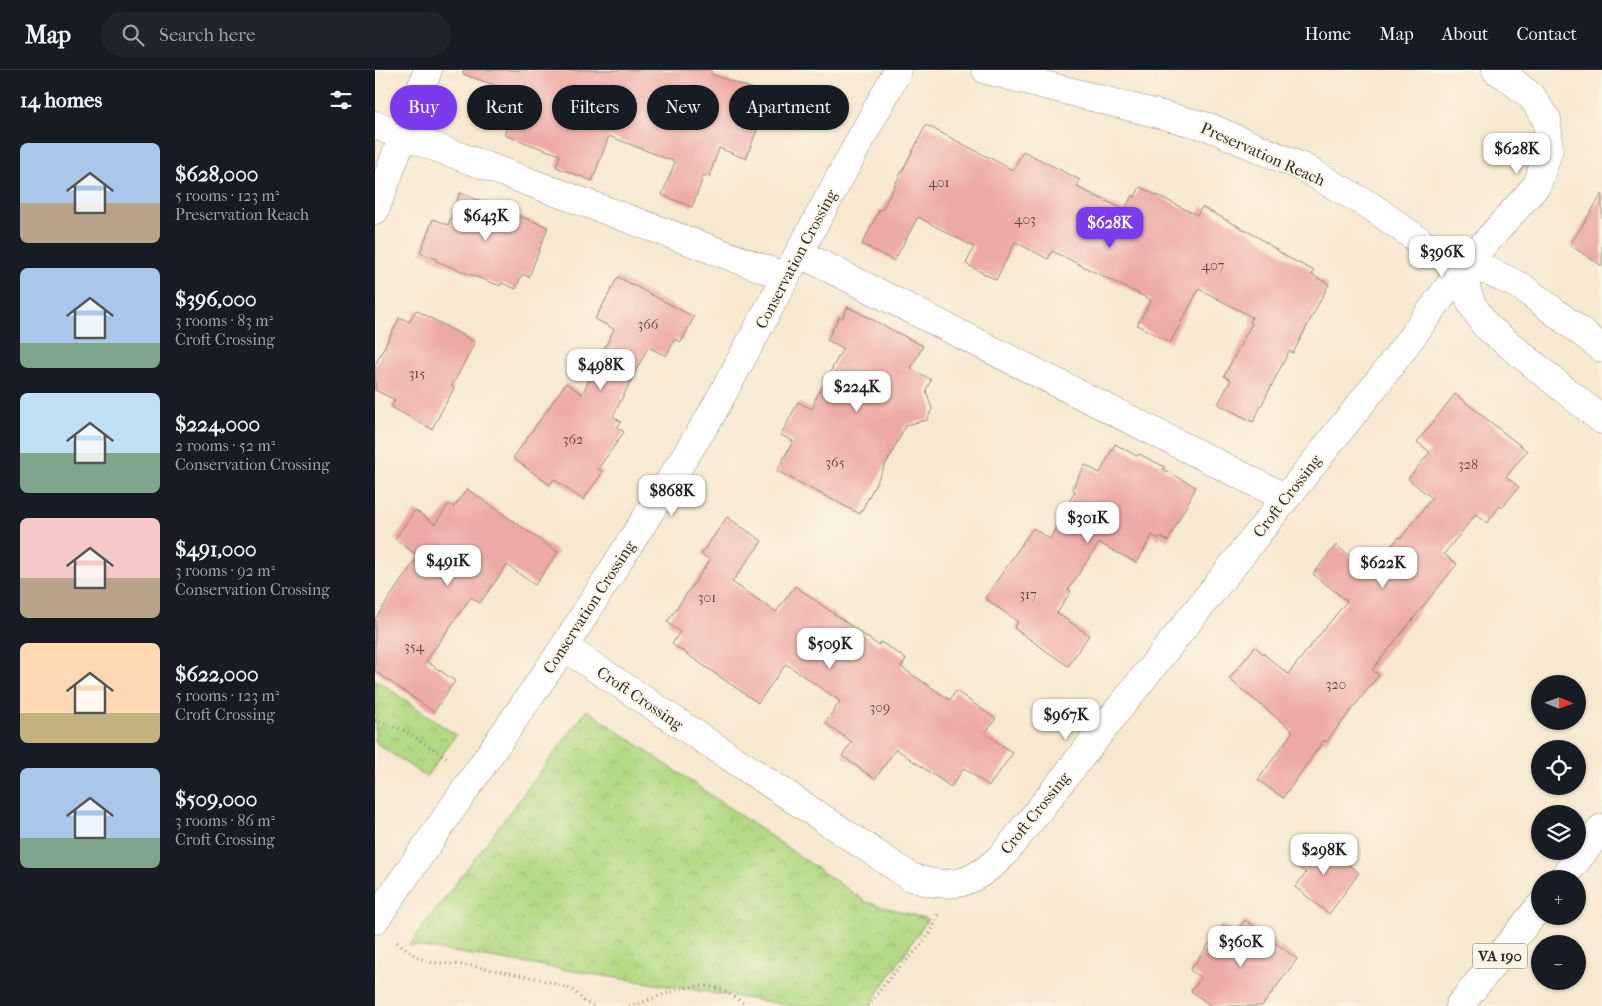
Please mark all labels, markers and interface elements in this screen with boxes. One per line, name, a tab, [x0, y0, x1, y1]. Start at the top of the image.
search box	[101, 12, 451, 57]
text: Map	[25, 21, 71, 49]
icon: search	[119, 21, 147, 49]
text: Search here	[159, 24, 255, 46]
text: Home	[1304, 24, 1351, 45]
text: Map	[1379, 24, 1414, 45]
text: About	[1442, 24, 1488, 45]
text: Contact	[1516, 24, 1577, 45]
chip: Buy	[390, 85, 457, 130]
chip: Rent	[467, 85, 542, 130]
chip: Filters	[552, 85, 637, 130]
chip: New	[647, 85, 719, 130]
chip: Apartment	[729, 85, 849, 130]
icon: filters	[327, 86, 355, 114]
text: 14 homes	[20, 88, 102, 112]
street label: Preservation Reach	[1198, 118, 1328, 190]
pin: $628K	[1482, 132, 1552, 175]
text: $628K	[1494, 139, 1540, 158]
text: $628,000	[175, 162, 258, 186]
icon: home	[60, 163, 120, 223]
house number: 401	[929, 174, 949, 191]
text: 5 rooms · 123 m²	[175, 186, 279, 205]
street label: Conservation Crossing	[751, 186, 841, 332]
pin: $643K	[451, 200, 521, 242]
text: Preservation Reach	[175, 205, 309, 224]
text: $643K	[463, 206, 509, 225]
pin: $628K	[1075, 206, 1145, 249]
house number: 403	[1014, 211, 1036, 228]
text: $628K	[1087, 213, 1133, 232]
pin: $396K	[1407, 236, 1477, 278]
text: $396K	[1420, 242, 1464, 261]
house number: 407	[1202, 257, 1225, 274]
text: $396,000	[175, 287, 257, 311]
icon: home	[60, 288, 120, 348]
text: 3 rooms · 83 m²	[175, 311, 273, 330]
house number: 366	[638, 316, 659, 333]
text: Croft Crossing	[175, 330, 275, 349]
pin: $498K	[566, 348, 636, 391]
text: $498K	[578, 355, 624, 374]
house number: 315	[409, 365, 425, 382]
pin: $224K	[822, 370, 892, 413]
text: $224K	[834, 377, 880, 396]
text: $224,000	[175, 412, 260, 436]
icon: home	[60, 413, 120, 473]
house number: 362	[563, 431, 583, 448]
text: 2 rooms · 52 m²	[175, 436, 275, 455]
street label: Croft Crossing	[1249, 450, 1325, 541]
house number: 365	[825, 454, 845, 471]
text: Conservation Crossing	[175, 455, 330, 474]
house number: 328	[1458, 456, 1478, 473]
pin: $868K	[637, 474, 707, 517]
text: $868K	[649, 481, 695, 500]
pin: $301K	[1053, 502, 1123, 544]
text: $301K	[1067, 508, 1109, 527]
street label: Conservation Crossing	[539, 536, 639, 677]
text: $491,000	[175, 537, 257, 561]
icon: home	[60, 538, 120, 598]
pin: $491K	[413, 544, 483, 587]
pin: $622K	[1348, 546, 1418, 589]
text: $491K	[426, 551, 470, 570]
text: $622K	[1360, 553, 1406, 572]
text: 3 rooms · 92 m²	[175, 561, 275, 580]
text: Conservation Crossing	[175, 580, 330, 599]
house number: 317	[1019, 586, 1037, 603]
house number: 301	[698, 589, 716, 606]
pin: $509K	[795, 628, 865, 670]
text: $509K	[808, 634, 852, 653]
house number: 354	[404, 638, 425, 655]
text: $622,000	[175, 662, 259, 686]
street label: Croft Crossing	[593, 662, 687, 734]
icon: home	[60, 663, 120, 723]
north arrow	[1531, 675, 1586, 730]
map controls	[1531, 675, 1586, 990]
house number: 320	[1326, 676, 1346, 693]
text: 5 rooms · 123 m²	[175, 686, 279, 705]
pin: $967K	[1031, 698, 1101, 741]
house number: 309	[870, 699, 890, 716]
text: Croft Crossing	[175, 705, 275, 724]
text: $967K	[1043, 705, 1089, 724]
button: locate	[1531, 740, 1586, 795]
street label: Croft Crossing	[996, 768, 1074, 858]
text: $509,000	[175, 787, 257, 811]
icon: home	[60, 788, 120, 848]
button: layers	[1531, 805, 1586, 860]
text: 3 rooms · 86 m²	[175, 811, 275, 830]
text: Croft Crossing	[175, 830, 275, 849]
pin: $298K	[1289, 834, 1359, 876]
text: $298K	[1301, 840, 1347, 859]
button: +	[1531, 870, 1586, 925]
pin: $360K	[1206, 926, 1276, 968]
text: $360K	[1219, 932, 1263, 951]
button: −	[1531, 935, 1586, 990]
road number: VA 190	[1473, 944, 1527, 968]

